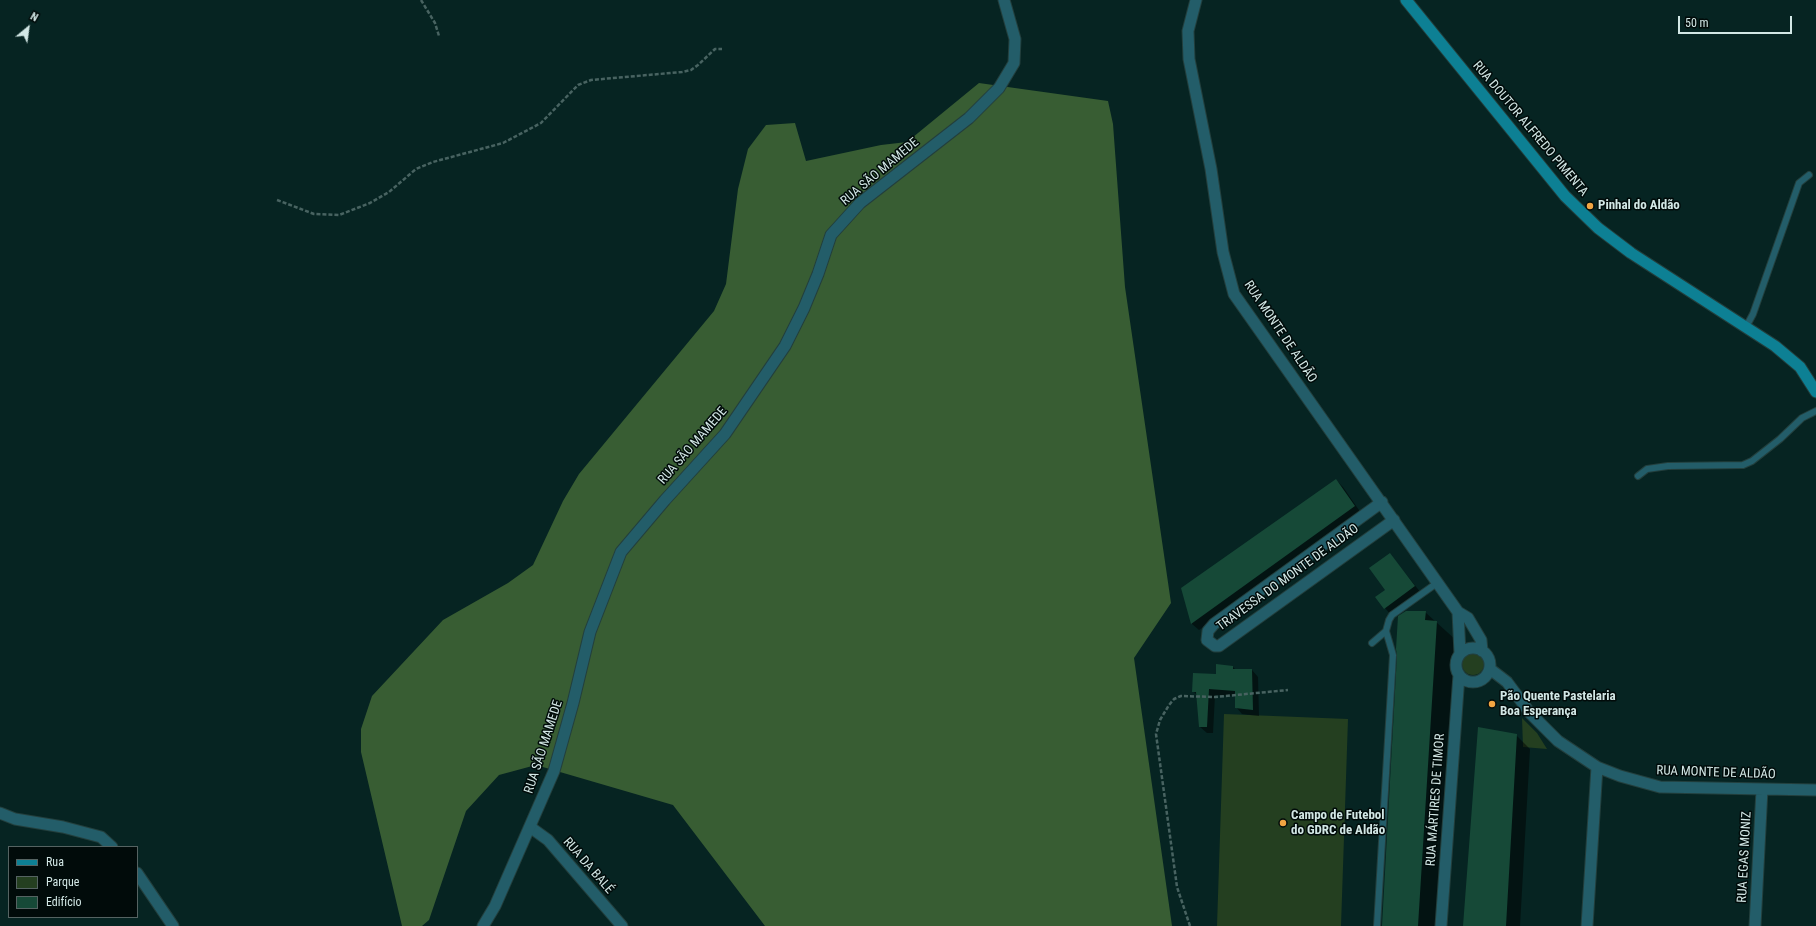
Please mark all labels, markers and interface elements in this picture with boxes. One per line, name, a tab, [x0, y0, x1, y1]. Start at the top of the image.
north arrow	[8, 8, 48, 48]
scale bar	[1680, 8, 1794, 34]
text: N	[28, 10, 40, 24]
text: 50 m	[1685, 16, 1709, 30]
street label: RUA DOUTOR ALFREDO PIMENTA	[1469, 58, 1591, 200]
street label: RUA SÃO MAMEDE	[838, 135, 922, 209]
place label: Pinhal do Aldão	[1598, 198, 1680, 214]
marker: Pinhal do Aldão	[1585, 201, 1595, 211]
street label: RUA MONTE DE ALDÃO	[1240, 278, 1320, 386]
street label: RUA SÃO MAMEDE	[655, 404, 731, 488]
street label: TRAVESSA DO MONTE DE ALDÃO	[1214, 521, 1362, 635]
place label: Pão Quente Pastelaria Boa Esperança	[1500, 689, 1616, 720]
street label: RUA SÃO MAMEDE	[522, 698, 566, 796]
marker: Pão Quente Pastelaria Boa Esperança	[1487, 699, 1497, 709]
street label: RUA MÁRTIRES DE TIMOR	[1424, 733, 1448, 867]
street label: RUA MONTE DE ALDÃO	[1656, 763, 1776, 783]
place label: Campo de Futebol do GDRC de Aldão	[1291, 808, 1385, 839]
street label: RUA EGAS MONIZ	[1735, 811, 1755, 903]
marker: Campo de Futebol do GDRC de Aldão	[1278, 818, 1288, 828]
street label: RUA DA BALÉ	[559, 835, 617, 897]
legend	[8, 846, 138, 918]
text: Rua	[46, 855, 64, 869]
text: Parque	[46, 875, 79, 889]
text: Edifício	[46, 895, 82, 909]

